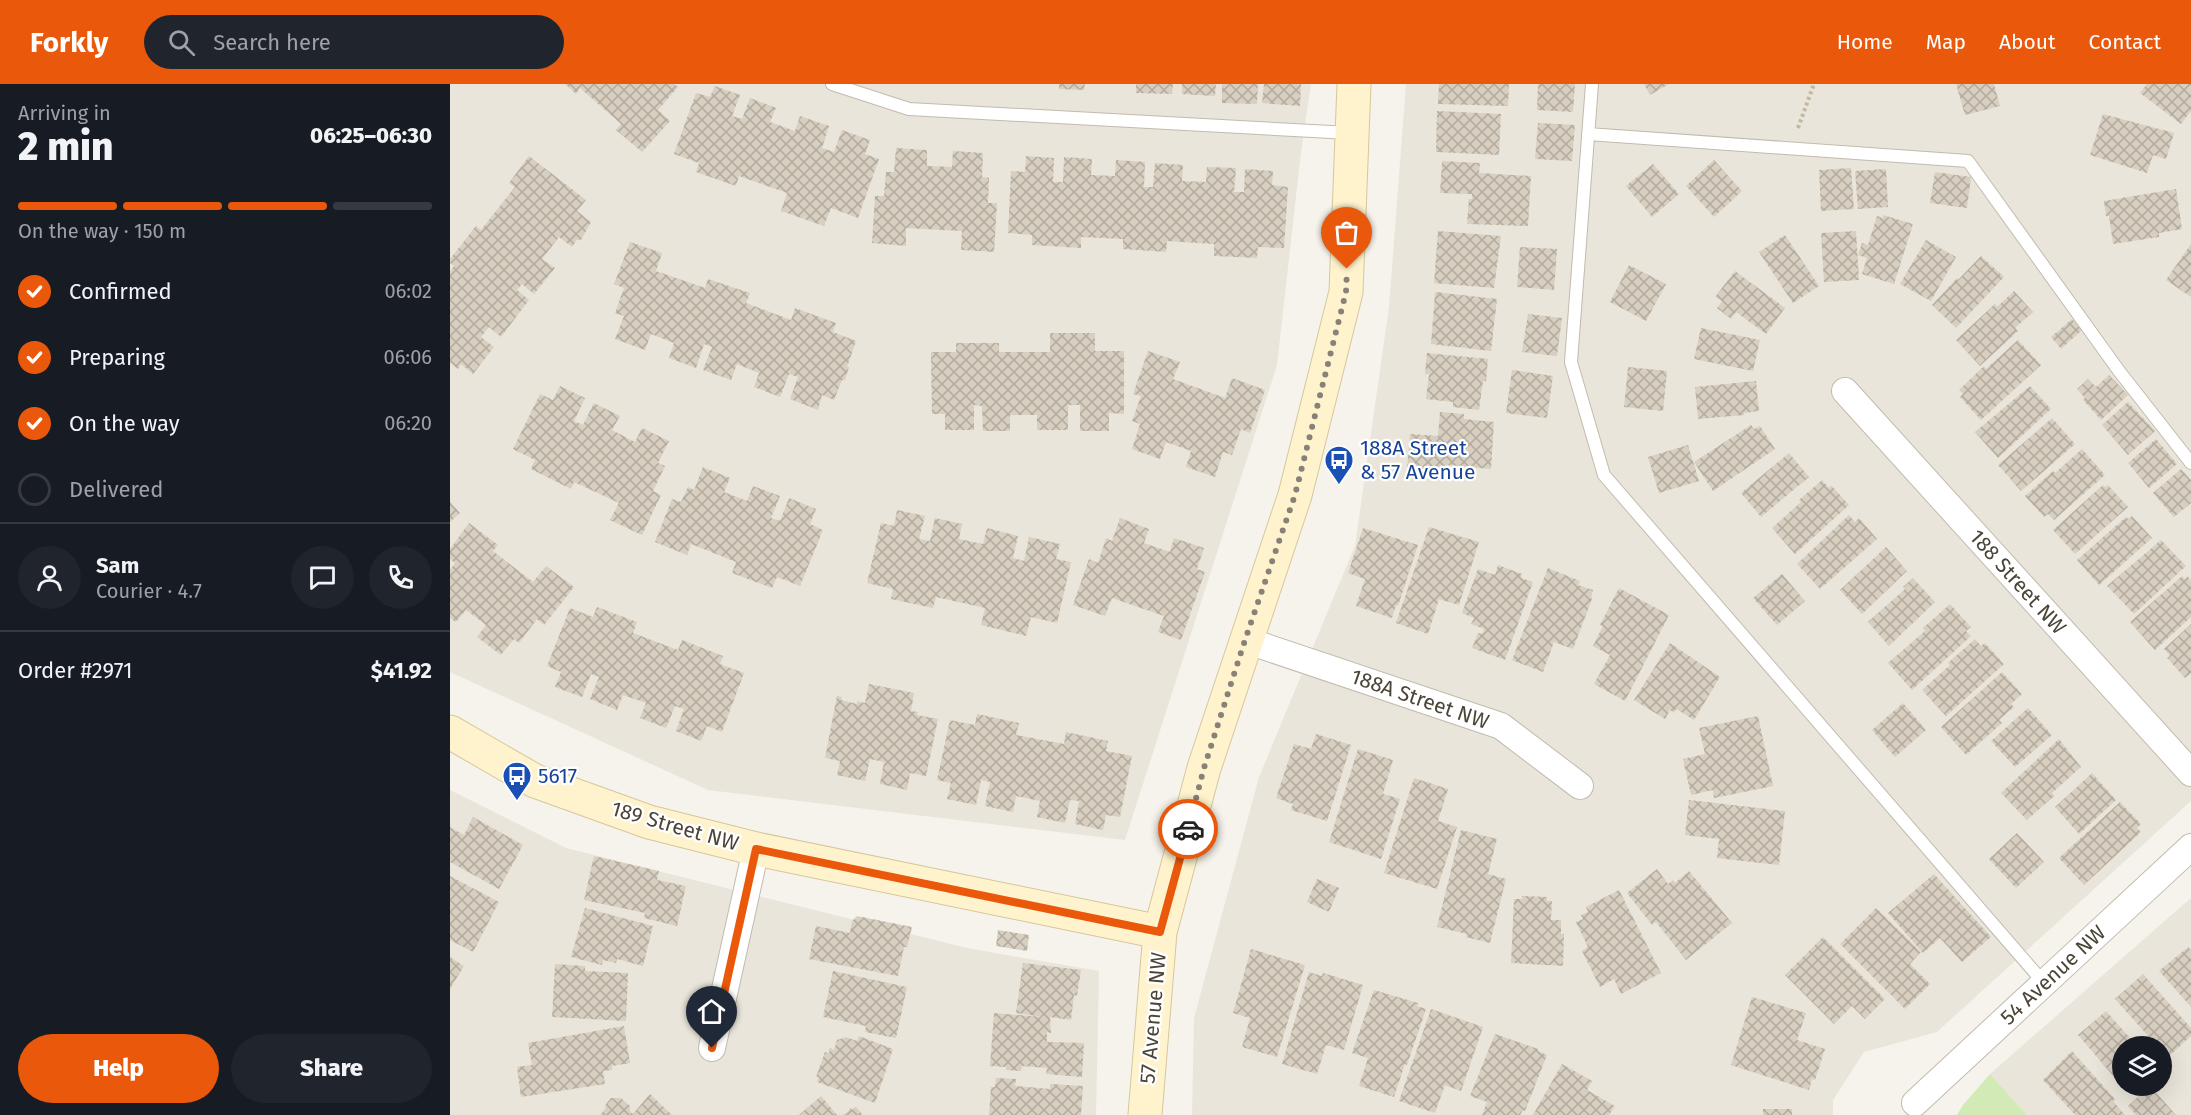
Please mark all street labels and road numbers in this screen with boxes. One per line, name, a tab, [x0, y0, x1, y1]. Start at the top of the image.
street label: 188 Street NW	[1964, 524, 2072, 640]
street label: 188A Street NW	[1348, 663, 1492, 735]
street label: 189 Street NW	[608, 795, 742, 857]
street label: 54 Avenue NW	[1995, 920, 2111, 1030]
street label: 57 Avenue NW	[1134, 951, 1172, 1085]

